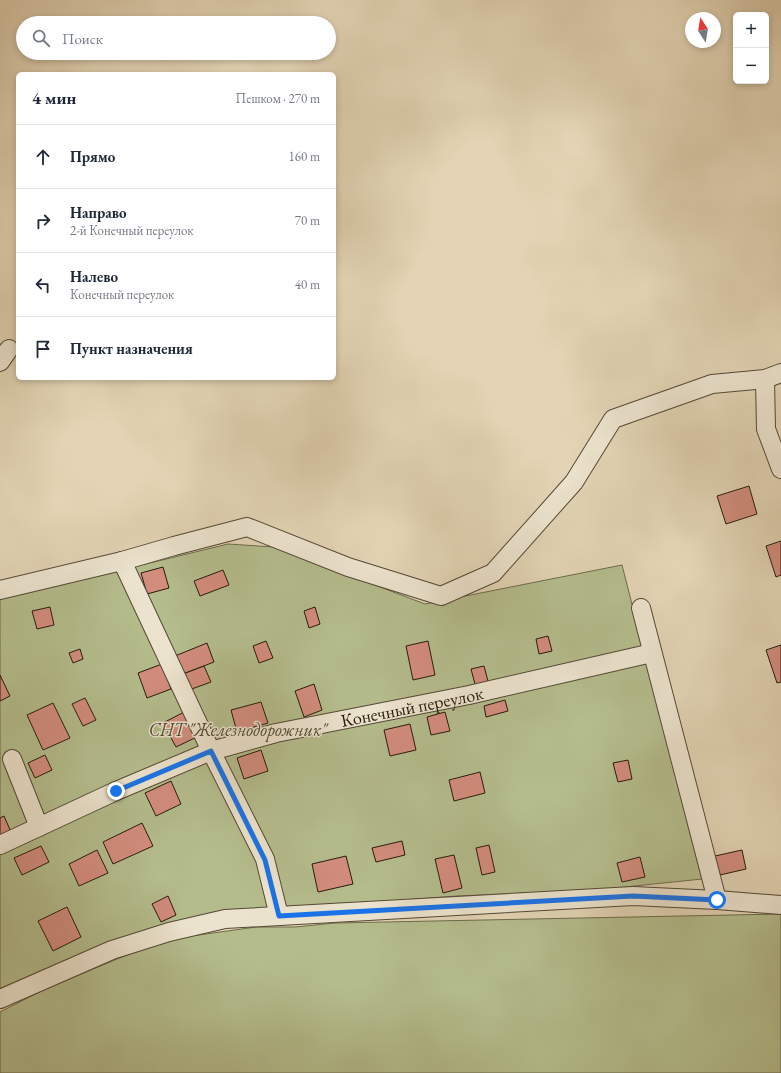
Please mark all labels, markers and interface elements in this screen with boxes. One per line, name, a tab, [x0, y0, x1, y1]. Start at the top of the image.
north arrow	[685, 12, 721, 48]
map controls	[733, 12, 769, 84]
button: +	[733, 12, 769, 48]
search box	[16, 16, 336, 60]
icon: search	[30, 27, 52, 49]
text: Поиск	[62, 29, 103, 48]
button: −	[733, 48, 769, 84]
text: 4 мин	[32, 87, 76, 109]
text: Пешком · 270 m	[236, 90, 320, 107]
icon: ahead	[32, 146, 54, 168]
text: Прямо	[70, 147, 115, 166]
text: 160 m	[289, 148, 320, 165]
text: Направо	[70, 203, 127, 222]
icon: right	[32, 210, 54, 232]
text: 70 m	[295, 212, 320, 229]
text: 2-й Конечный переулок	[70, 222, 194, 239]
text: Налево	[70, 267, 118, 286]
icon: left	[32, 274, 54, 296]
text: 40 m	[295, 276, 320, 293]
text: Конечный переулок	[70, 286, 174, 303]
icon: arrive	[32, 338, 54, 360]
text: Пункт назначения	[70, 339, 193, 358]
street label: Конечный переулок	[339, 681, 486, 731]
park label: СНТ "Железнодорожник"	[149, 718, 329, 742]
route end	[107, 782, 125, 800]
route start	[708, 891, 726, 909]

